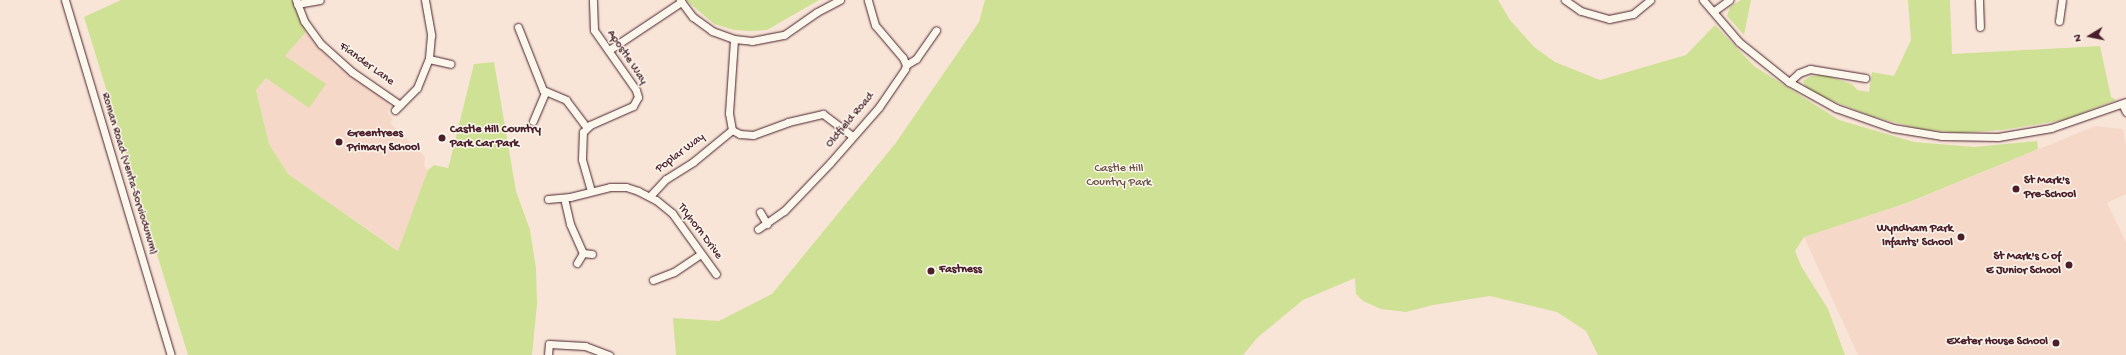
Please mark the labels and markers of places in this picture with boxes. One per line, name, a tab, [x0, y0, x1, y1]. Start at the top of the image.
place label: Castle Hill Country Park Car Park	[450, 124, 541, 152]
place label: Greentrees Primary School	[347, 128, 420, 156]
marker: Castle Hill Country Park Car Park	[437, 133, 447, 143]
marker: Greentrees Primary School	[334, 137, 344, 147]
place label: St Mark's Pre-School	[2024, 175, 2076, 203]
marker: St Mark's Pre-School	[2011, 184, 2021, 194]
place label: Wyndham Park Infants' School	[1877, 223, 1953, 251]
marker: Wyndham Park Infants' School	[1956, 232, 1966, 242]
place label: St Mark's C of E Junior School	[1986, 251, 2061, 279]
marker: St Mark's C of E Junior School	[2064, 260, 2074, 270]
place label: Fastness	[939, 264, 982, 278]
marker: Fastness	[926, 266, 936, 276]
place label: Exeter House School	[1946, 336, 2048, 350]
marker: Exeter House School	[2051, 338, 2061, 348]

